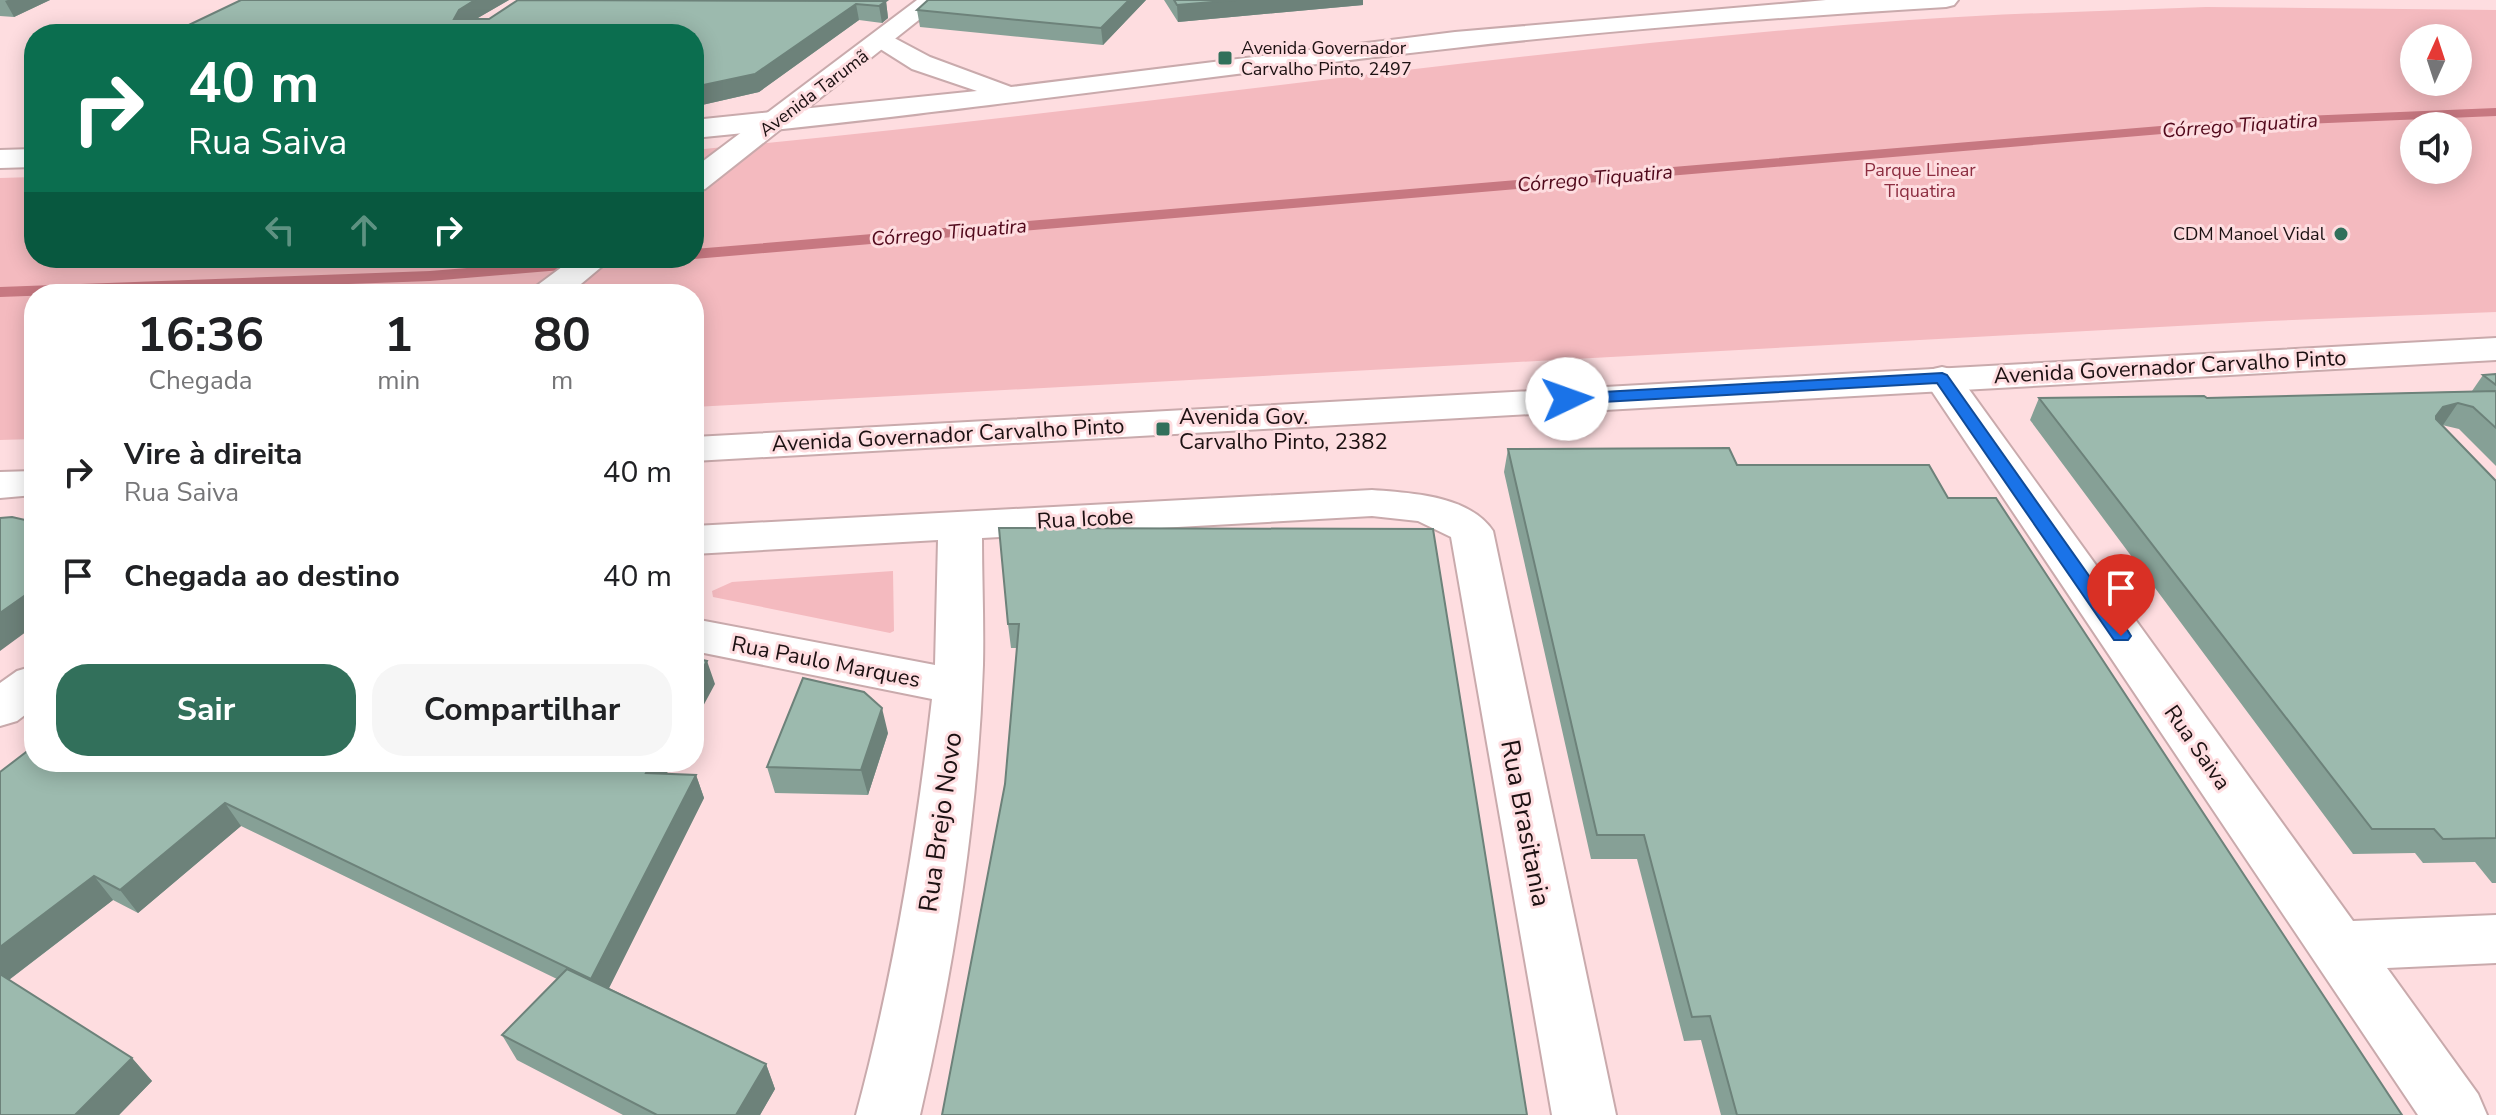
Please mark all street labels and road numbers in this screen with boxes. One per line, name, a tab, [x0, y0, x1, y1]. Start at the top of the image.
street label: Avenida Tarumã	[754, 44, 874, 142]
street label: Avenida Governador Carvalho Pinto	[1993, 343, 2347, 391]
street label: Avenida Governador Carvalho Pinto	[771, 411, 1125, 459]
street label: Rua Icobe	[1036, 501, 1134, 537]
street label: Rua Paulo Marques	[729, 629, 923, 695]
street label: Rua Saiva	[2157, 699, 2237, 796]
street label: Rua Brejo Novo	[911, 730, 970, 914]
street label: Rua Brasitania	[1492, 737, 1559, 909]

